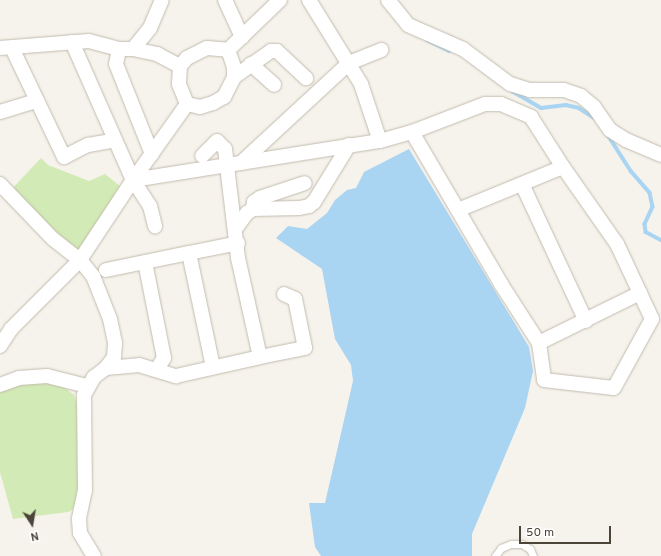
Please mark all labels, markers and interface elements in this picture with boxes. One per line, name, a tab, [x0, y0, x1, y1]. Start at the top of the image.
north arrow	[12, 504, 52, 544]
scale bar	[521, 518, 613, 544]
text: 50 m	[526, 525, 554, 541]
text: N	[29, 528, 40, 543]

